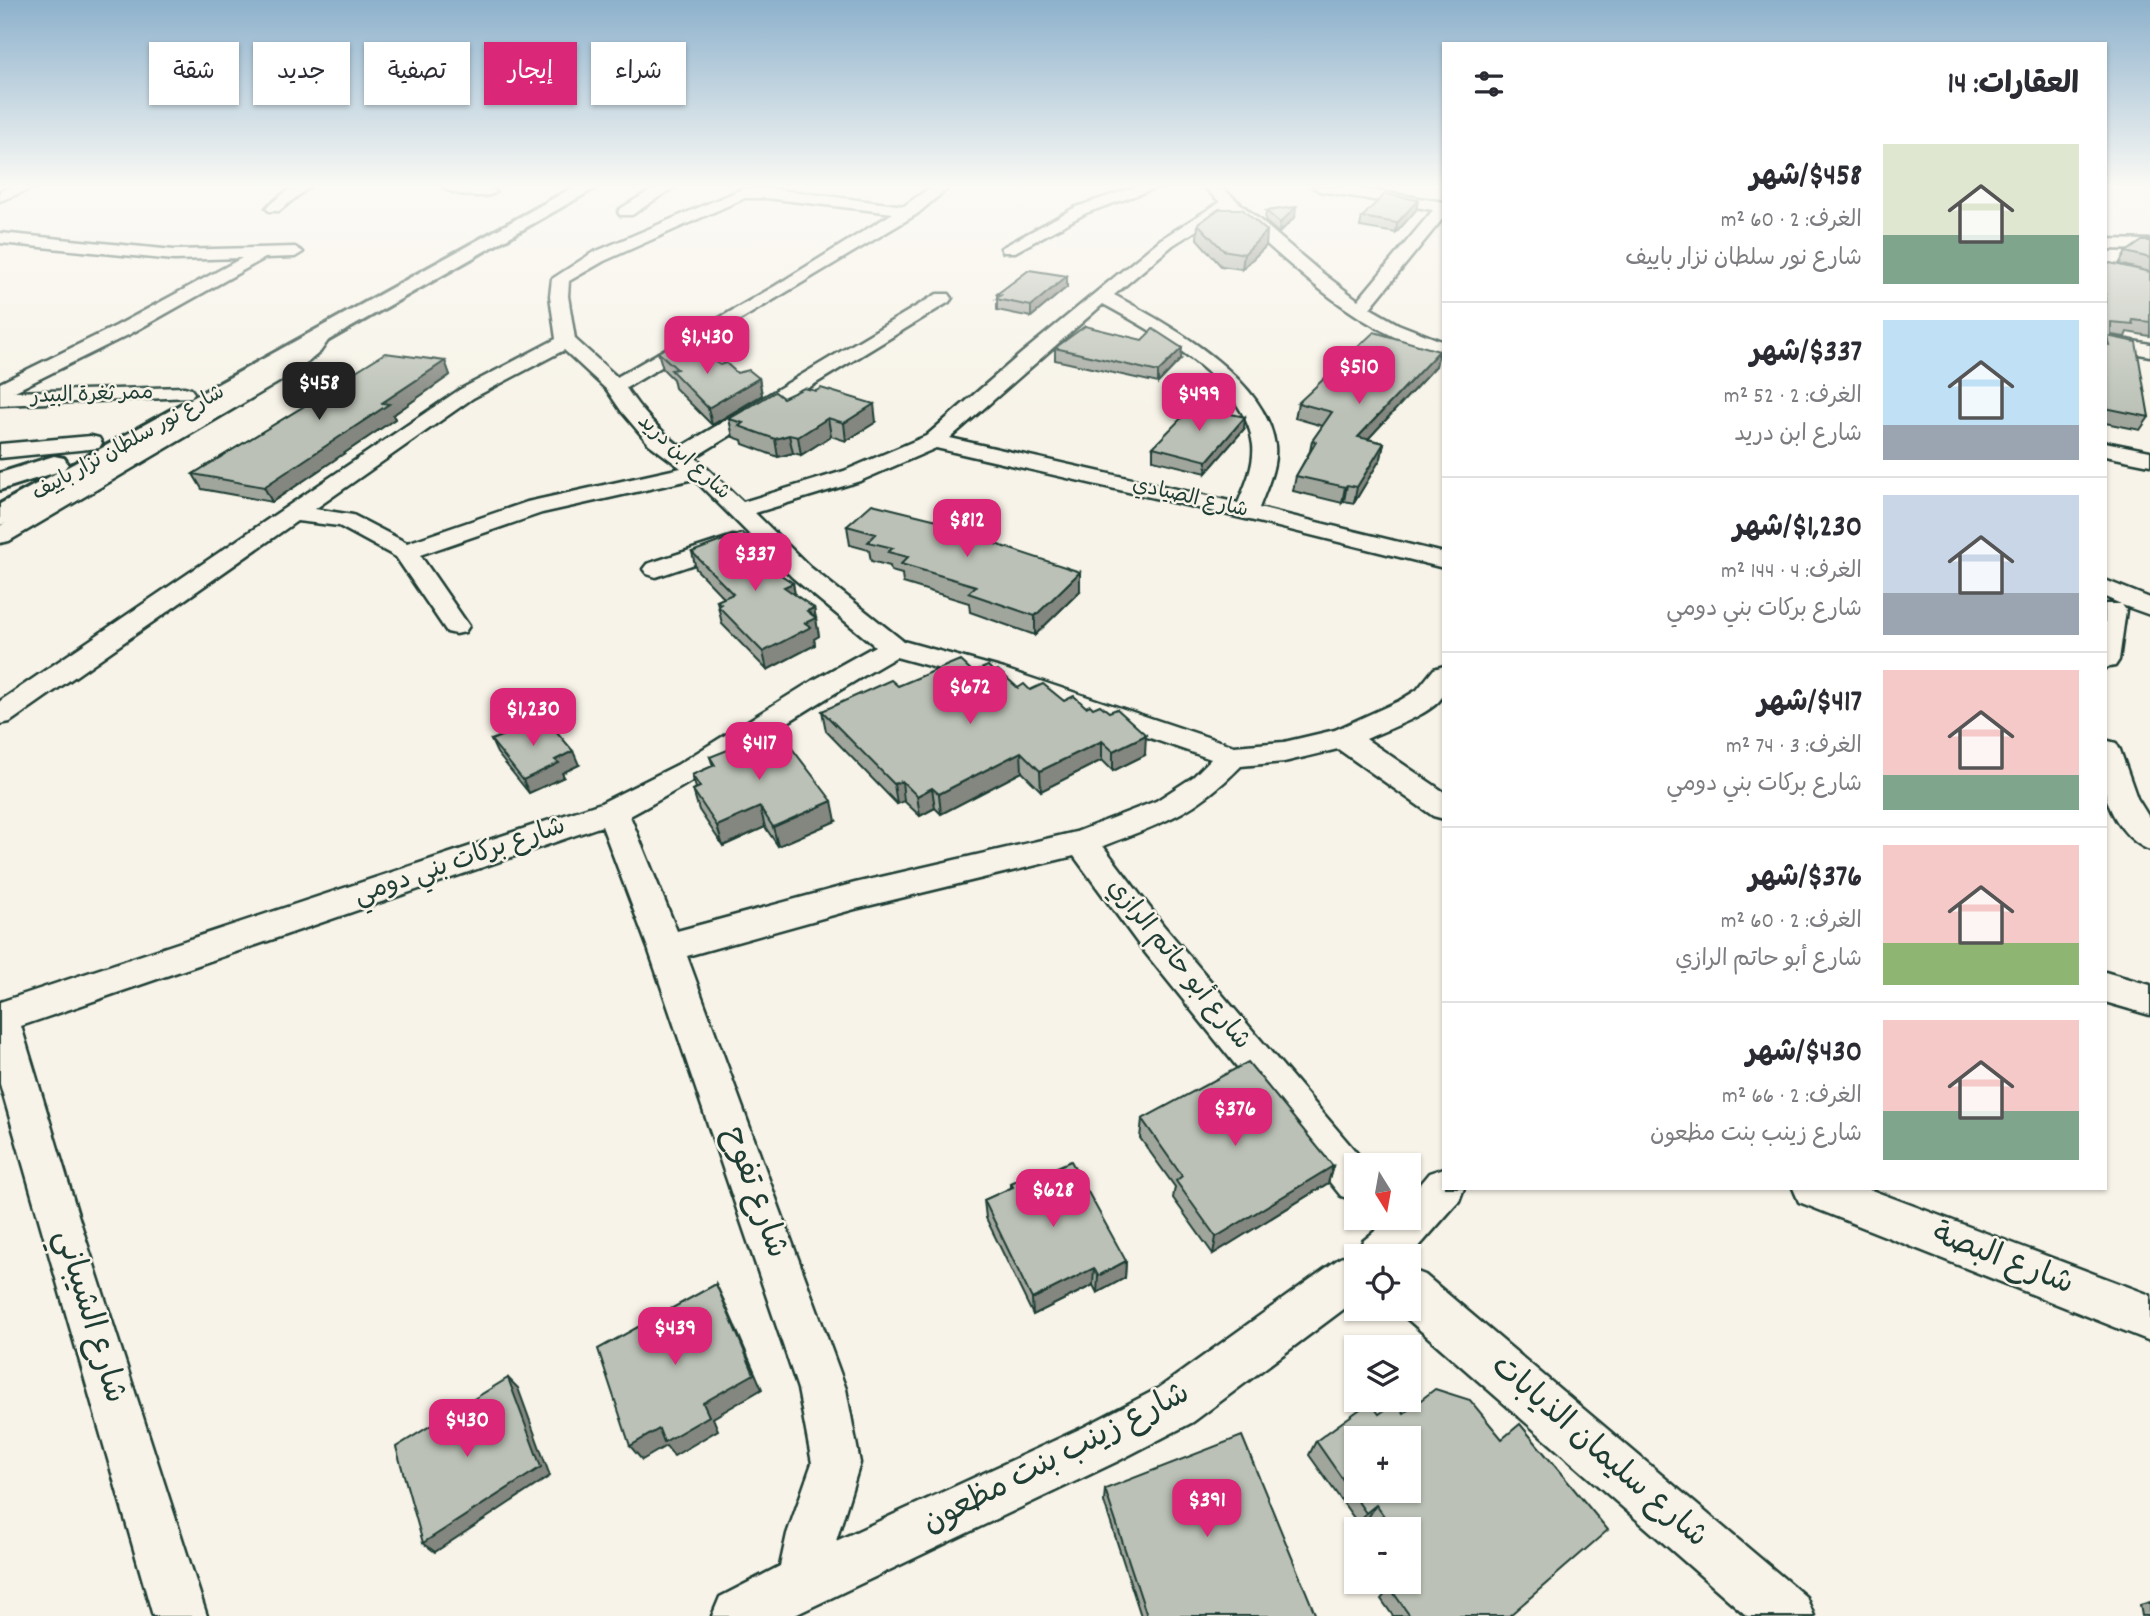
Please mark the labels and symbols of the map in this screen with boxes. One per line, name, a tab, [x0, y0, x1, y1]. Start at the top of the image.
pin: $1,430	[650, 316, 764, 376]
pin: $510	[1318, 346, 1400, 406]
pin: $458	[278, 362, 360, 422]
pin: $499	[1158, 374, 1240, 433]
street label: شارع نور سلطان نزار باييف	[27, 378, 231, 510]
street label: ممر ثغرة البيدر	[28, 379, 154, 413]
street label: شارع ابن دريد	[630, 408, 736, 508]
street label: شارع الصيادي	[1129, 471, 1251, 527]
pin: $812	[926, 500, 1008, 559]
pin: $337	[714, 534, 796, 593]
pin: $672	[929, 666, 1011, 726]
pin: $1,230	[476, 688, 590, 748]
pin: $417	[718, 722, 800, 782]
street label: شارع بركات بني دومي	[349, 808, 571, 916]
street label: شارع أبو حاتم الرازي	[1097, 871, 1259, 1059]
pin: $376	[1194, 1088, 1276, 1148]
street label: شارع تفوح	[708, 1121, 798, 1265]
north arrow	[1344, 1153, 1421, 1230]
pin: $628	[1012, 1170, 1094, 1229]
street label: شارع البصة	[1925, 1213, 2079, 1309]
street label: شارع الشيباني	[40, 1225, 136, 1409]
pin: $439	[634, 1308, 716, 1367]
street label: شارع سليمان الذيابات	[1479, 1346, 1717, 1560]
street label: شارع زينب بنت مظعون	[915, 1373, 1199, 1547]
pin: $430	[426, 1400, 508, 1459]
pin: $391	[1166, 1480, 1248, 1539]

